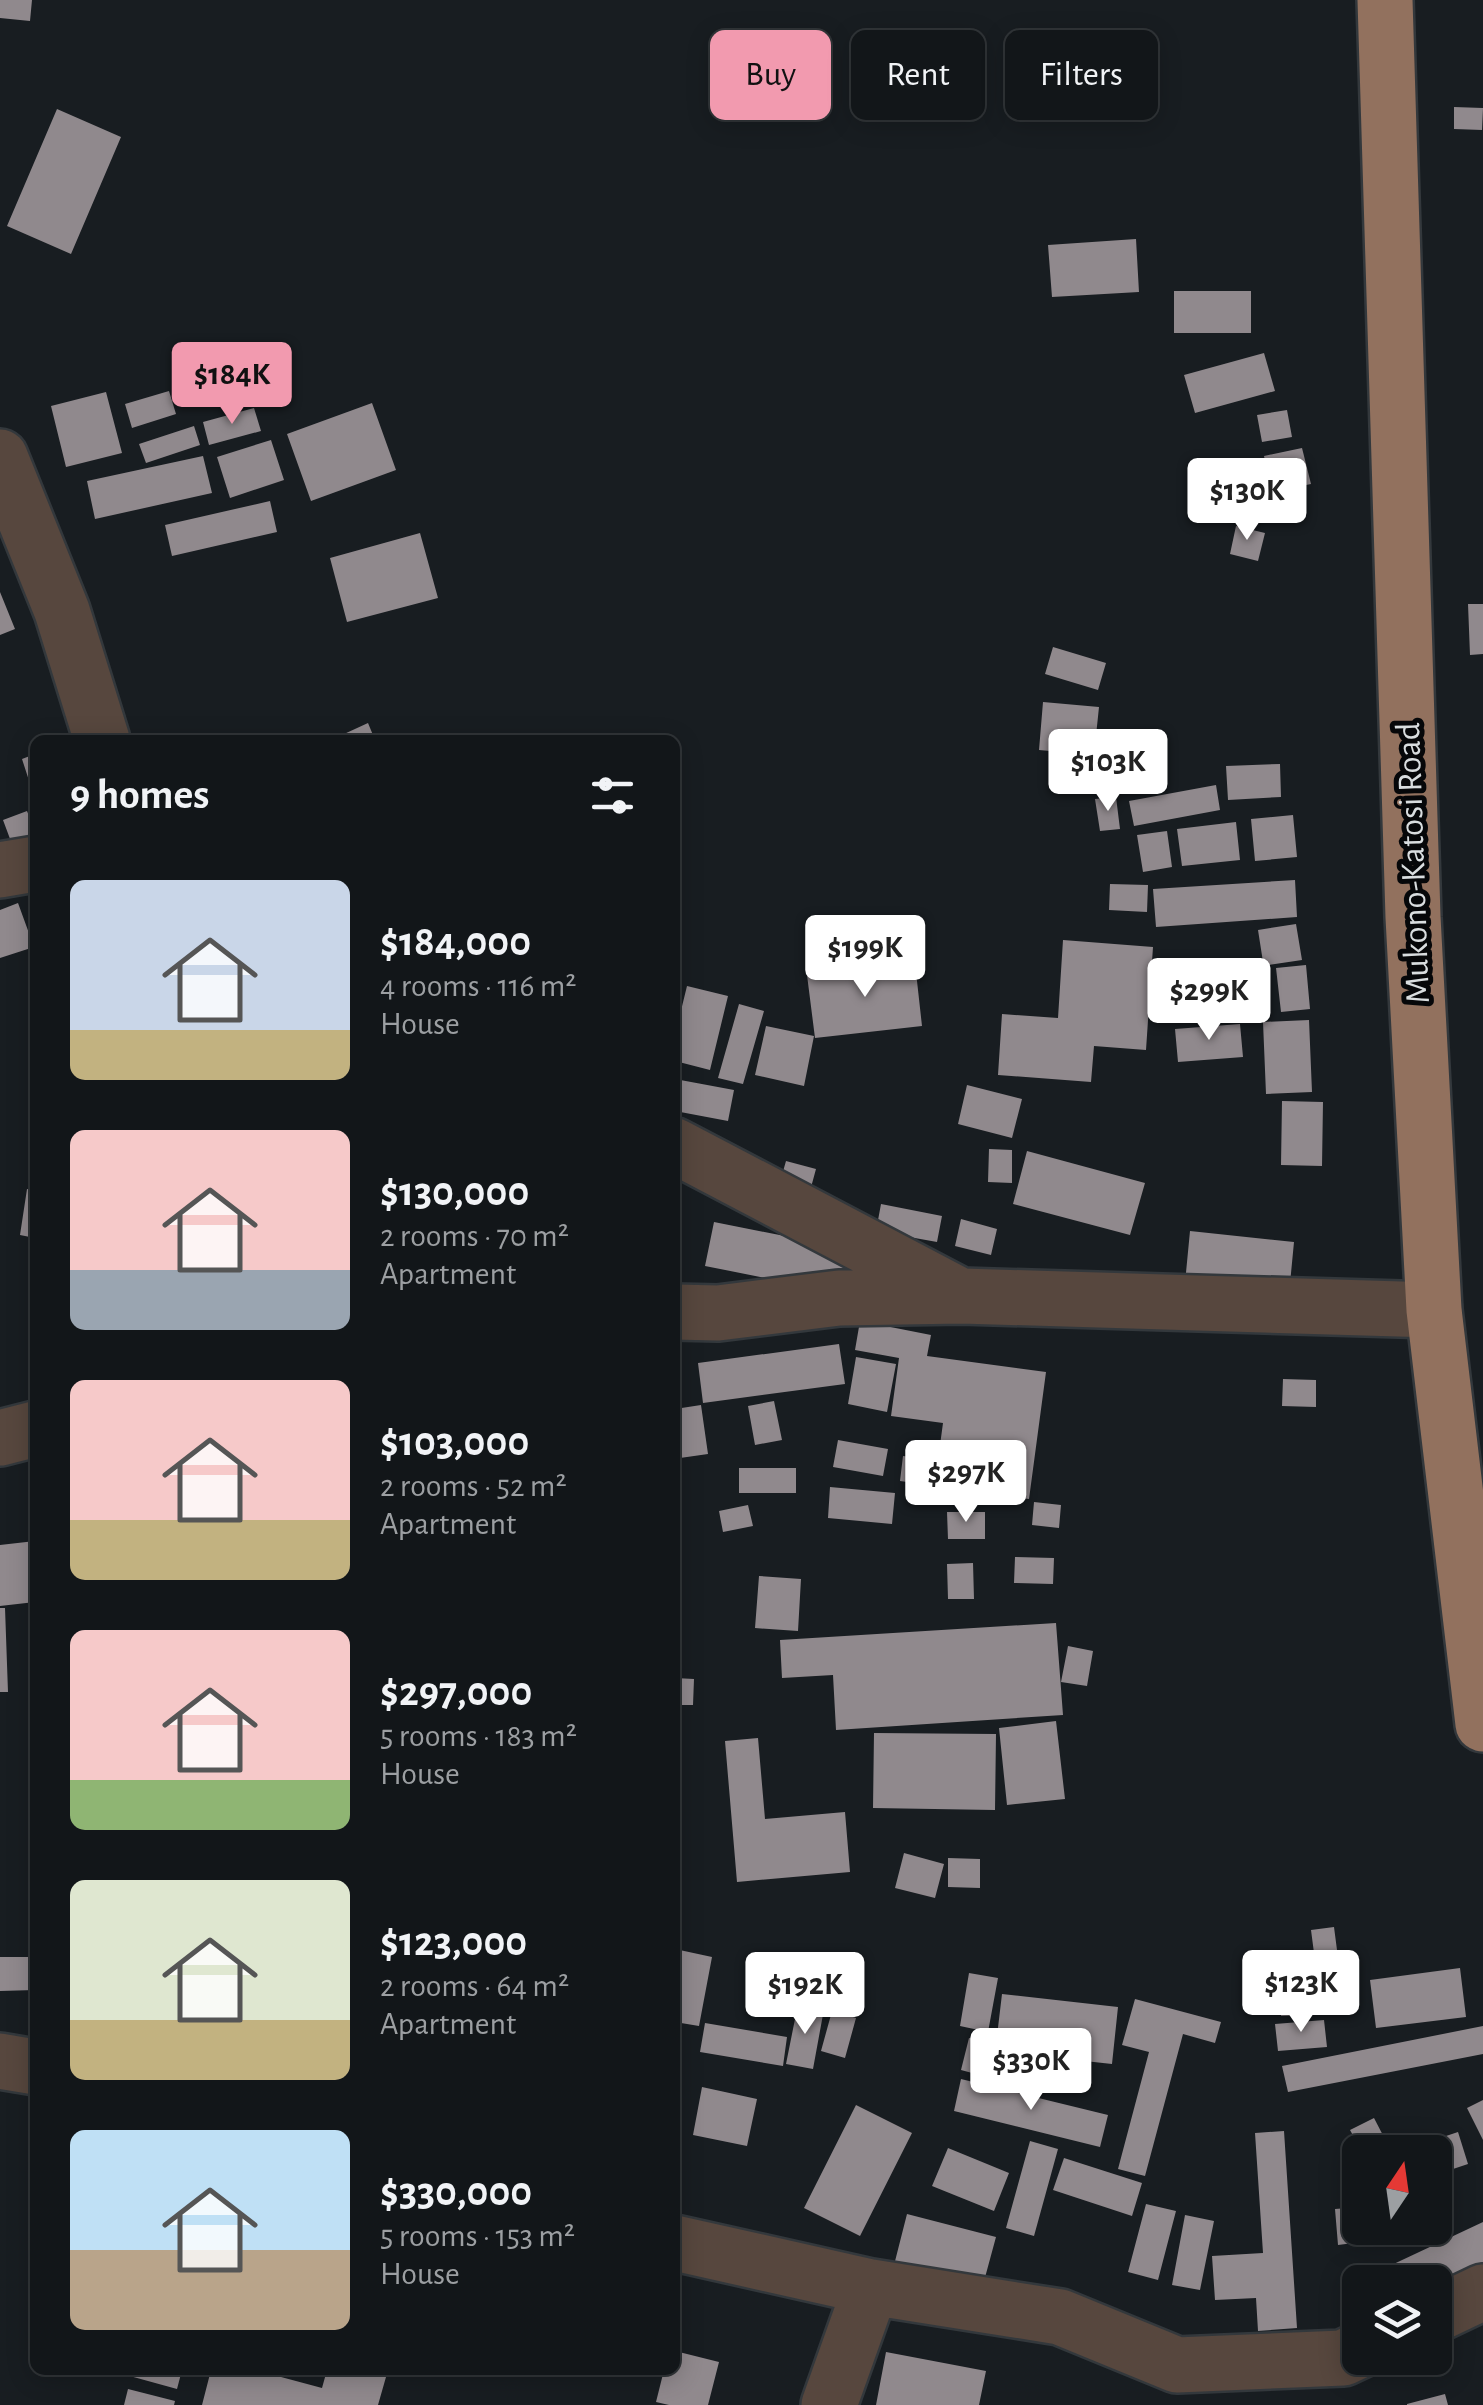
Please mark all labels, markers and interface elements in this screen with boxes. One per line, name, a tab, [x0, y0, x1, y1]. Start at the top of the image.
chip: Buy	[710, 30, 831, 120]
chip: Rent	[851, 30, 985, 120]
chip: Filters	[1005, 30, 1158, 120]
pin: $184K	[162, 342, 302, 427]
text: $184K	[194, 358, 270, 390]
pin: $130K	[1177, 458, 1317, 543]
text: $130K	[1209, 474, 1285, 506]
street label: Mukono-Katosi Road	[1391, 722, 1436, 1004]
pin: $103K	[1038, 729, 1178, 814]
text: $103K	[1070, 745, 1146, 777]
icon: filters	[585, 768, 640, 823]
text: 9 homes	[70, 774, 209, 816]
pin: $199K	[795, 915, 935, 1000]
icon: home	[150, 920, 270, 1040]
text: $184,000	[380, 921, 531, 963]
text: $199K	[827, 931, 903, 963]
pin: $299K	[1139, 958, 1279, 1043]
text: 4 rooms · 116 m²	[380, 970, 577, 1002]
text: $299K	[1169, 974, 1249, 1006]
text: House	[380, 1008, 460, 1040]
icon: home	[150, 1170, 270, 1290]
text: $130,000	[380, 1171, 529, 1213]
text: 2 rooms · 70 m²	[380, 1220, 569, 1252]
text: Apartment	[380, 1258, 516, 1290]
icon: home	[150, 1420, 270, 1540]
text: $103,000	[380, 1421, 529, 1463]
pin: $297K	[896, 1440, 1036, 1525]
text: $297K	[927, 1456, 1005, 1488]
text: 2 rooms · 52 m²	[380, 1470, 567, 1502]
text: Apartment	[380, 1508, 516, 1540]
icon: home	[150, 1670, 270, 1790]
text: $297,000	[380, 1671, 532, 1713]
text: 5 rooms · 183 m²	[380, 1720, 577, 1752]
text: House	[380, 1758, 460, 1790]
icon: home	[150, 1920, 270, 2040]
text: $123,000	[380, 1921, 527, 1963]
pin: $123K	[1231, 1950, 1371, 2035]
pin: $192K	[735, 1952, 875, 2037]
text: $123K	[1264, 1966, 1338, 1998]
text: $192K	[767, 1968, 843, 2000]
text: 2 rooms · 64 m²	[380, 1970, 569, 2002]
text: Apartment	[380, 2008, 516, 2040]
pin: $330K	[961, 2028, 1101, 2113]
text: $330K	[992, 2044, 1070, 2076]
north arrow	[1342, 2135, 1452, 2245]
map controls	[1342, 2135, 1452, 2375]
icon: home	[150, 2170, 270, 2290]
text: $330,000	[380, 2171, 532, 2213]
text: 5 rooms · 153 m²	[380, 2220, 575, 2252]
text: House	[380, 2258, 460, 2290]
button: layers	[1342, 2265, 1452, 2375]

